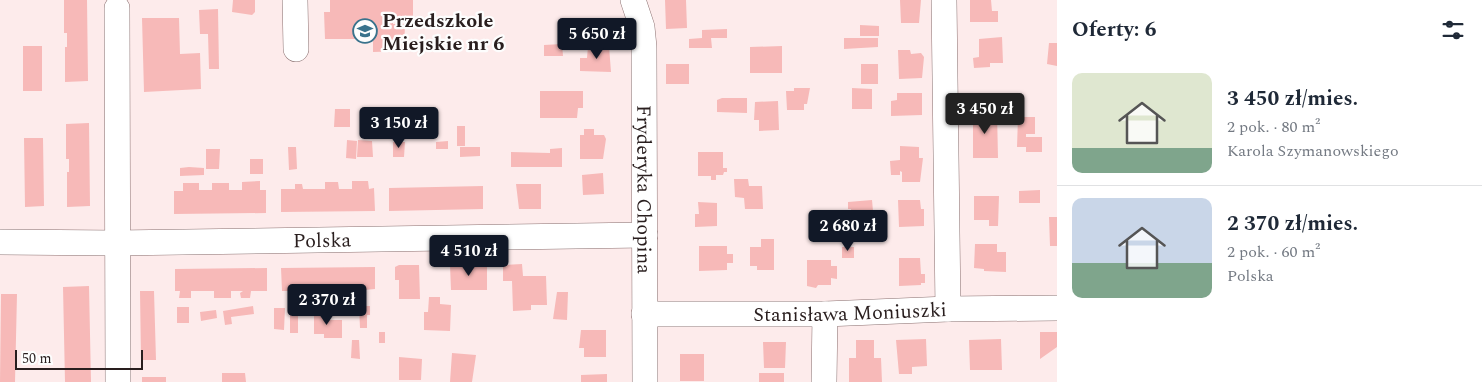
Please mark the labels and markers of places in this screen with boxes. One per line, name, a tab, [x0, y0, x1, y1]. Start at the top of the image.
place label: Przedszkole Miejskie nr 6	[382, 6, 504, 59]
school or university icon: Przedszkole Miejskie nr 6	[352, 18, 378, 44]
pin: 5 650 zł	[545, 18, 649, 60]
pin: 3 450 zł	[933, 92, 1037, 135]
pin: 3 150 zł	[347, 106, 451, 149]
pin: 2 680 zł	[796, 210, 900, 252]
pin: 4 510 zł	[417, 234, 521, 277]
pin: 2 370 zł	[275, 284, 379, 326]

